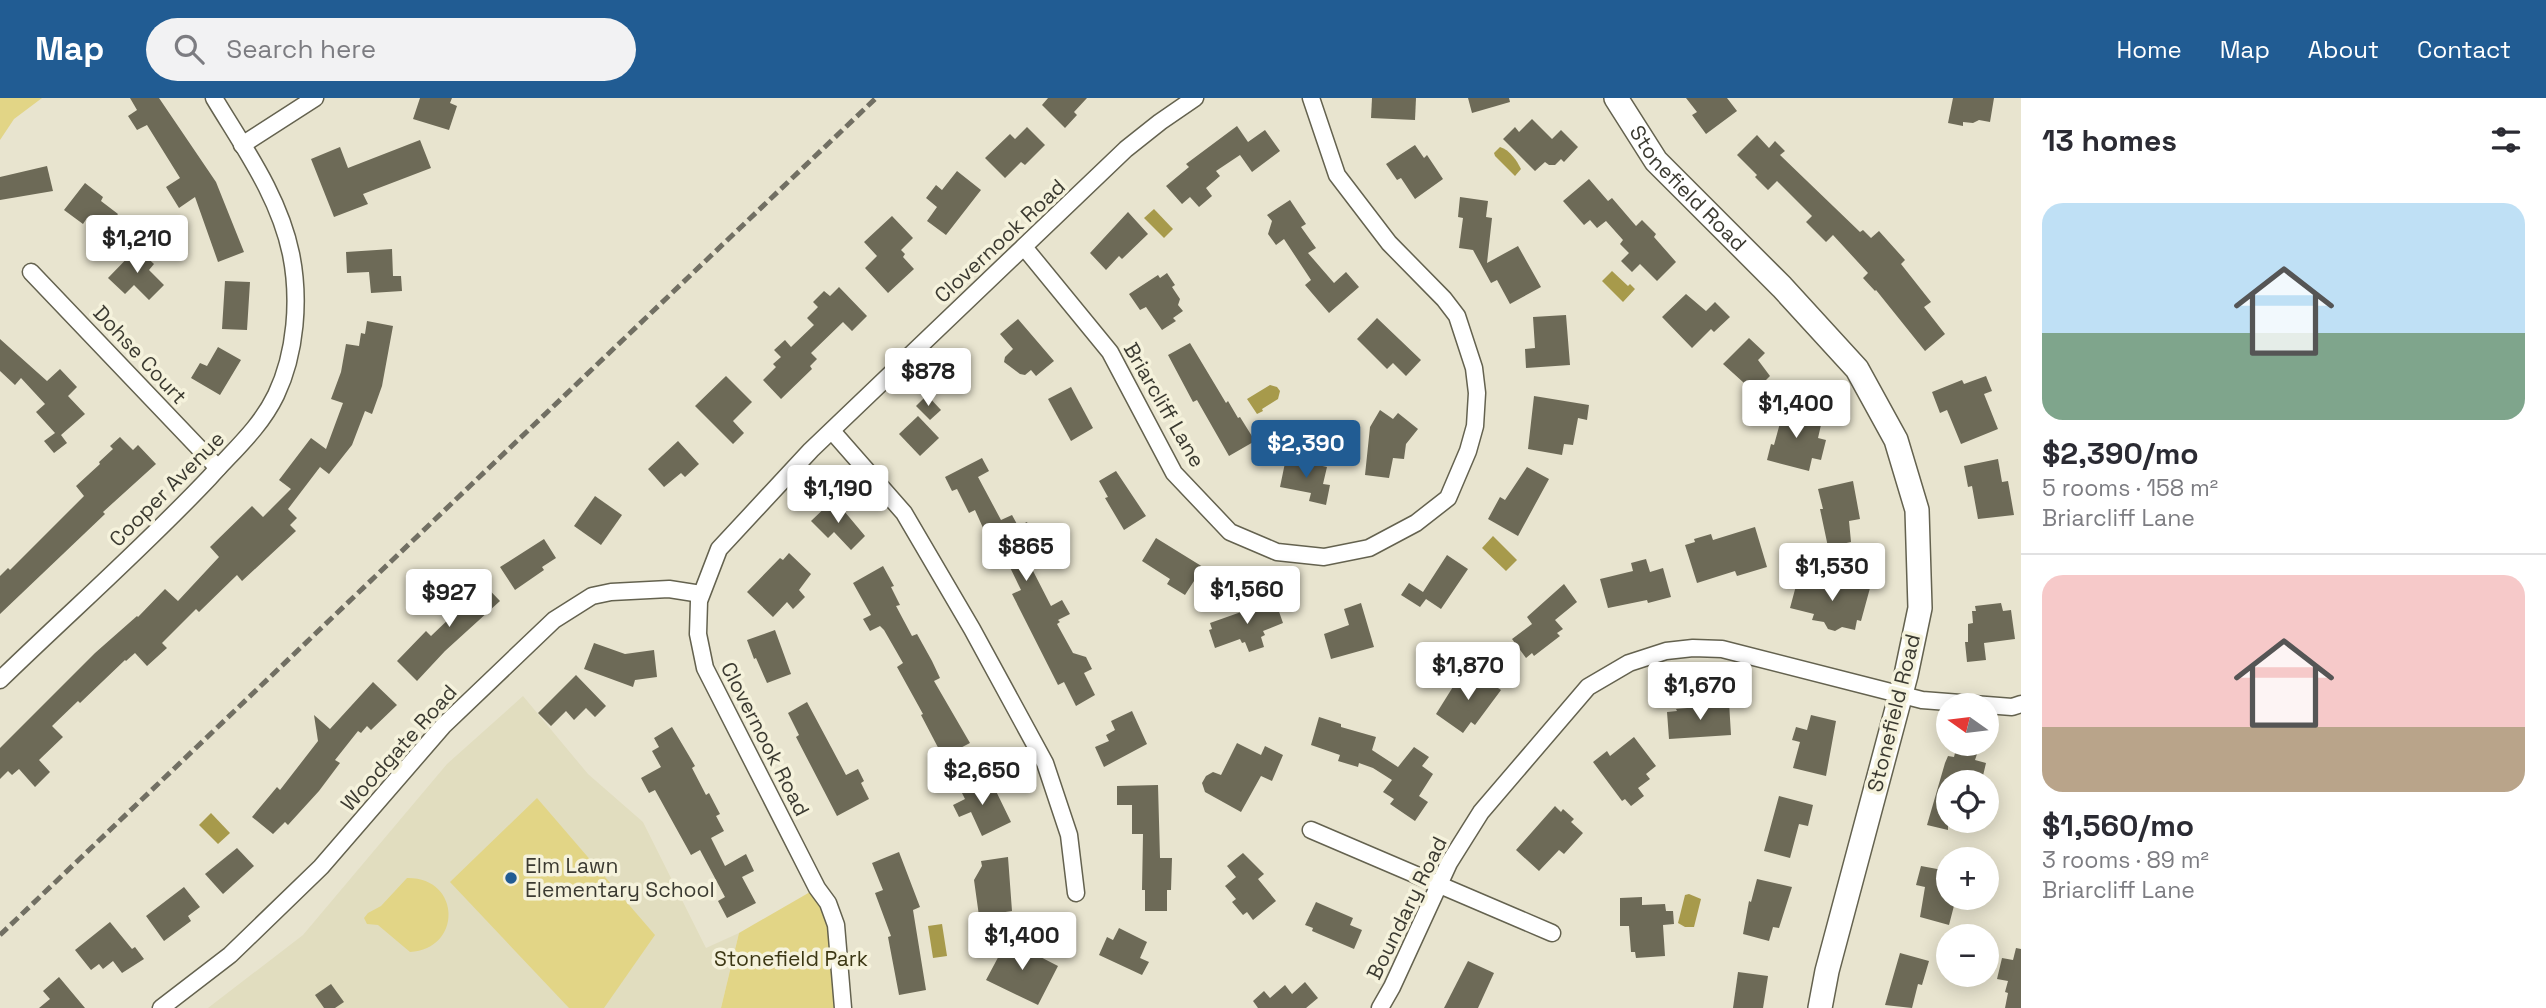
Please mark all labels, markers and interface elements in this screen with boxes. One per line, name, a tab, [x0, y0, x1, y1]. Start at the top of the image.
search box	[146, 18, 636, 81]
text: Map	[35, 28, 104, 70]
icon: search	[170, 30, 208, 68]
text: Search here	[226, 32, 376, 66]
text: Home	[2116, 34, 2182, 65]
text: Map	[2220, 34, 2270, 65]
text: About	[2308, 34, 2379, 65]
text: Contact	[2417, 34, 2511, 65]
street label: Stonefield Road	[1624, 120, 1752, 257]
text: 13 homes	[2042, 121, 2177, 160]
icon: filters	[2487, 121, 2525, 159]
street label: Clovernook Road	[928, 173, 1071, 308]
pin: $1,210	[80, 216, 194, 275]
text: $1,210	[102, 223, 172, 253]
icon: home	[2221, 248, 2347, 374]
street label: Dohse Court	[88, 300, 193, 410]
street label: Briarcliff Lane	[1118, 338, 1211, 472]
pin: $878	[887, 348, 969, 408]
text: $878	[901, 356, 955, 386]
pin: $1,400	[1739, 380, 1853, 440]
text: $1,400	[1758, 388, 1834, 418]
pin: $2,390	[1249, 420, 1363, 480]
street label: Cooper Avenue	[103, 425, 230, 552]
text: $2,390	[1267, 428, 1345, 458]
text: $2,390/mo	[2042, 434, 2199, 473]
pin: $1,190	[781, 466, 895, 525]
text: $1,190	[803, 473, 873, 503]
text: 5 rooms · 158 m²	[2042, 473, 2218, 503]
text: Briarcliff Lane	[2042, 503, 2195, 533]
pin: $865	[985, 524, 1067, 583]
text: $865	[998, 531, 1054, 561]
pin: $1,530	[1775, 544, 1889, 603]
text: $1,530	[1795, 551, 1869, 581]
pin: $1,560	[1190, 566, 1304, 626]
pin: $927	[408, 570, 490, 629]
text: $1,560	[1210, 574, 1284, 604]
text: $927	[422, 577, 476, 607]
icon: home	[2221, 620, 2347, 746]
street label: Stonefield Road	[1861, 631, 1926, 795]
pin: $1,870	[1411, 642, 1525, 702]
text: $1,870	[1432, 650, 1504, 680]
street label: Clovernook Road	[715, 657, 816, 820]
pin: $1,670	[1643, 662, 1757, 722]
text: $1,670	[1664, 670, 1736, 700]
street label: Woodgate Road	[335, 679, 463, 817]
north arrow	[1936, 693, 1998, 756]
map controls	[1936, 693, 1999, 987]
pin: $2,650	[925, 748, 1039, 807]
text: $2,650	[943, 755, 1021, 785]
button: locate	[1936, 770, 1999, 833]
text: $1,560/mo	[2042, 806, 2194, 845]
street label: Boundary Road	[1360, 832, 1453, 984]
text: 3 rooms · 89 m²	[2042, 845, 2209, 875]
button: +	[1936, 847, 1999, 910]
place label: Elm Lawn Elementary School	[525, 852, 715, 903]
marker: Elm Lawn Elementary School	[503, 870, 519, 886]
text: Briarcliff Lane	[2042, 875, 2195, 905]
pin: $1,400	[965, 912, 1079, 972]
text: $1,400	[984, 920, 1060, 950]
button: −	[1936, 924, 1999, 987]
park label: Stonefield Park	[714, 945, 868, 972]

